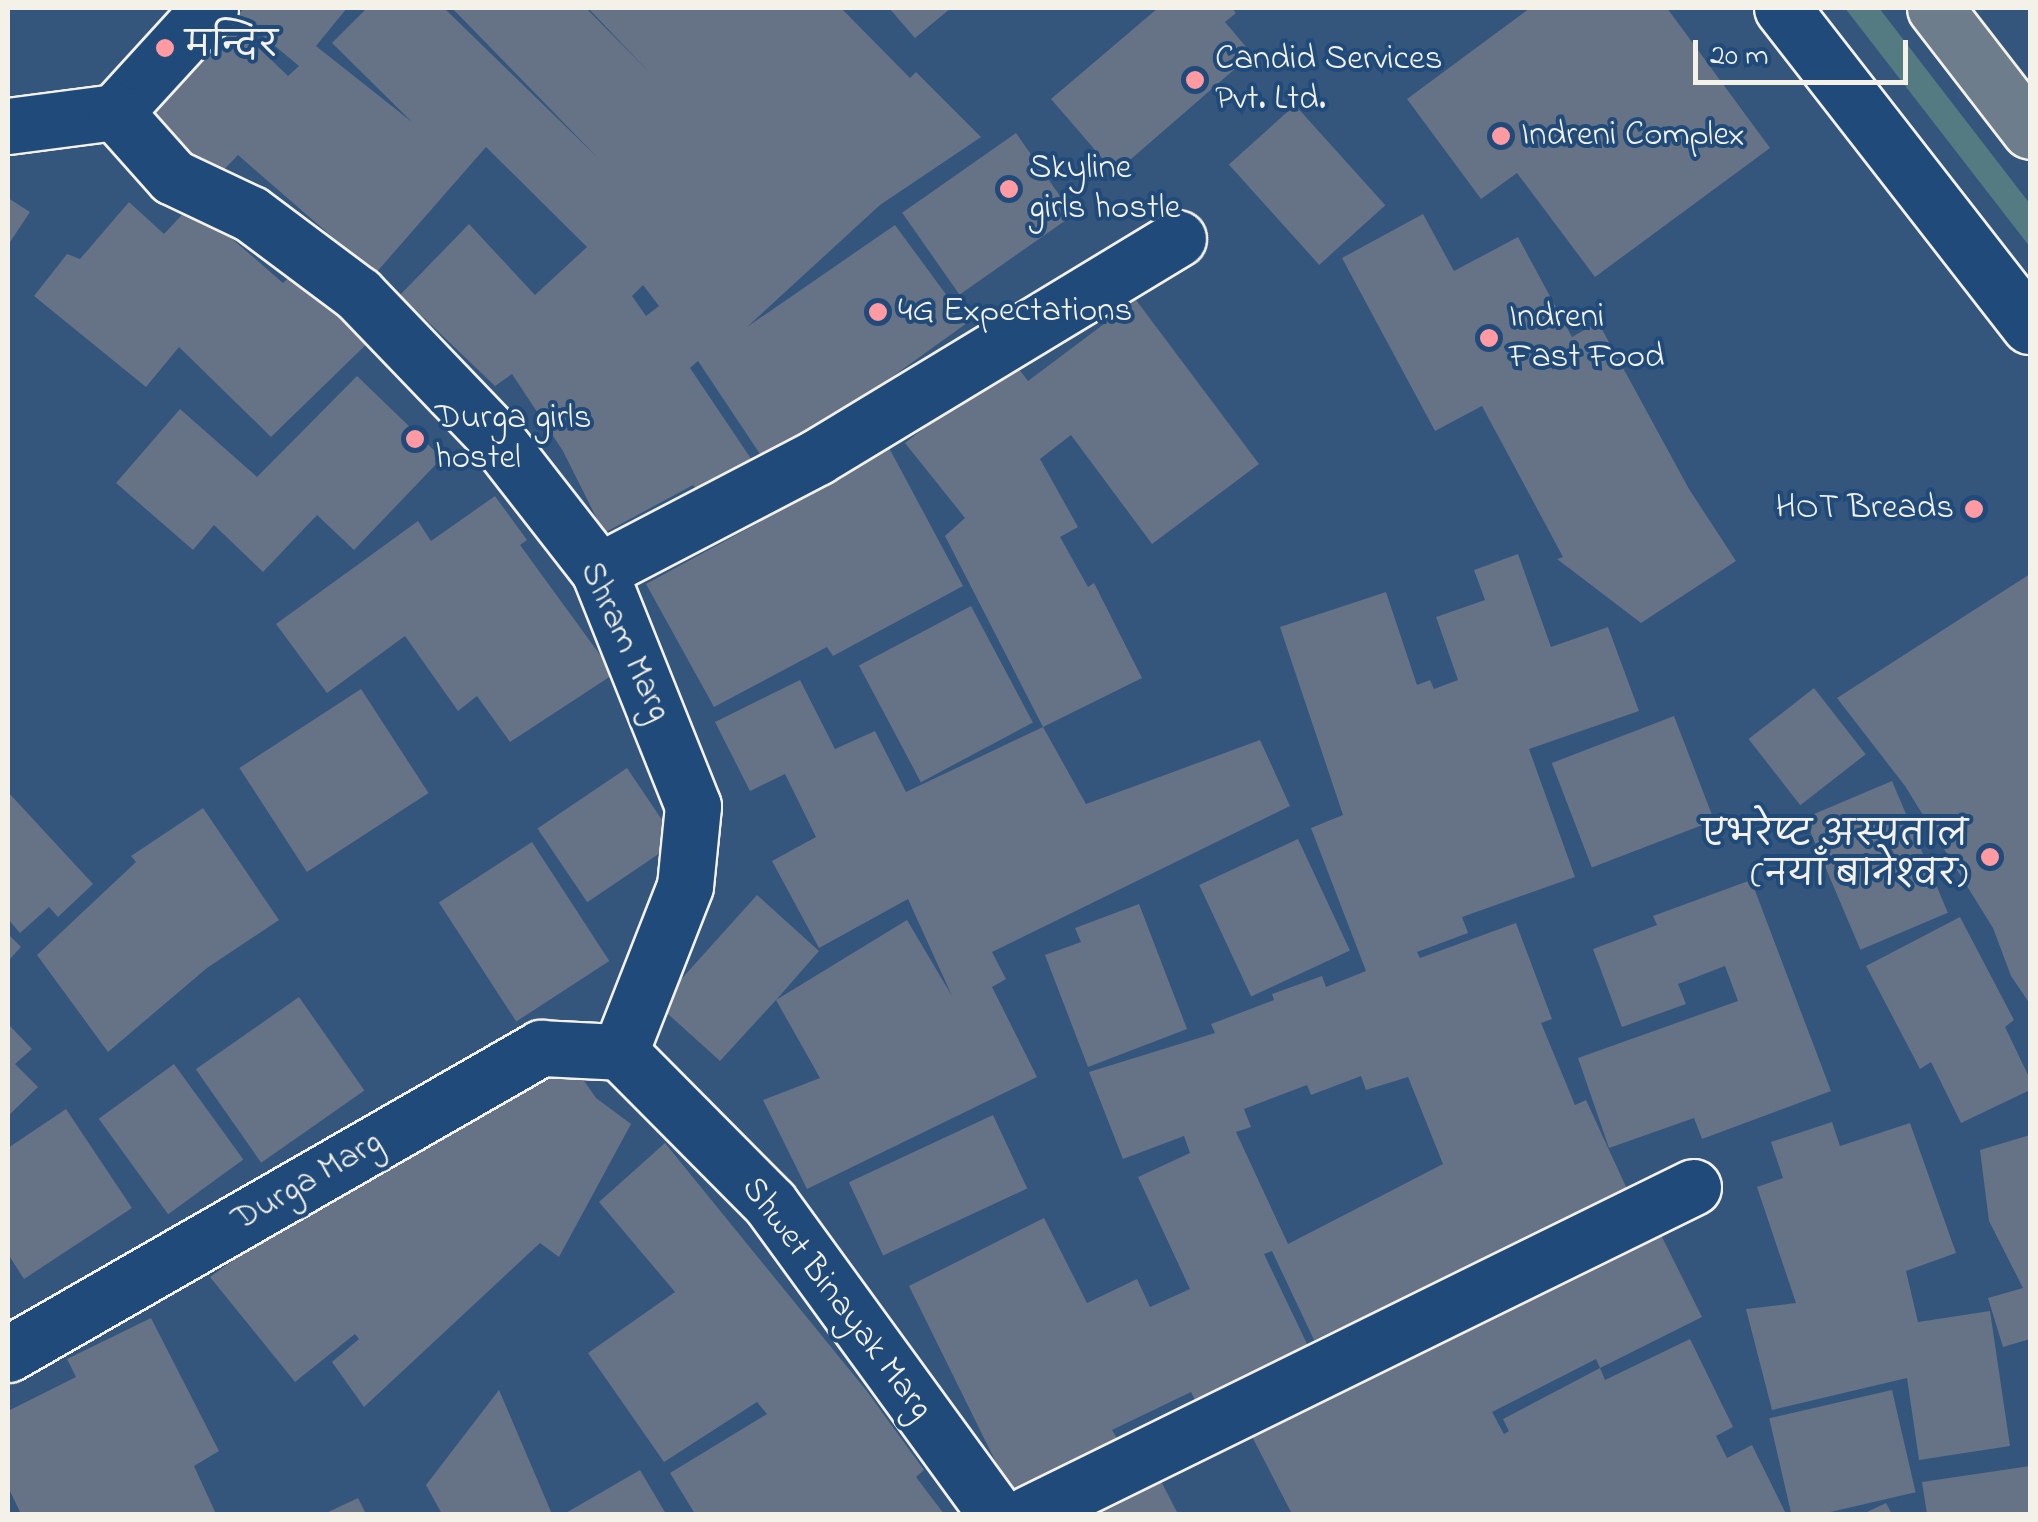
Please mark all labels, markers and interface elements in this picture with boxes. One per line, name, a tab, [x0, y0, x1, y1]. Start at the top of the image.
scale bar	[1698, 20, 1913, 82]
place label: मन्दिर	[185, 27, 278, 69]
text: 20 m	[1710, 35, 1769, 79]
marker: मन्दिर	[154, 37, 176, 59]
place label: Candid Services Pvt. Ltd.	[1215, 39, 1443, 121]
marker: Candid Services Pvt. Ltd.	[1184, 69, 1206, 91]
place label: Indreni Complex	[1521, 115, 1745, 157]
marker: Indreni Complex	[1490, 125, 1512, 147]
place label: Skyline girls hostle	[1029, 148, 1180, 230]
marker: Skyline girls hostle	[998, 178, 1020, 200]
place label: 4G Expectations	[898, 291, 1132, 333]
place label: Indreni Fast Food	[1509, 297, 1665, 379]
marker: 4G Expectations	[867, 301, 889, 323]
marker: Indreni Fast Food	[1478, 327, 1500, 349]
place label: Durga girls hostel	[435, 398, 591, 480]
marker: Durga girls hostel	[404, 428, 426, 450]
place label: HOT Breads	[1775, 488, 1954, 530]
marker: HOT Breads	[1963, 498, 1985, 520]
street label: Shram Marg	[569, 555, 679, 729]
place label: एभरेष्ट अस्पताल (नयाँ बानेश्वर)	[1702, 816, 1968, 898]
marker: एभरेष्ट अस्पताल (नयाँ बानेश्वर)	[1977, 844, 2003, 870]
street label: Durga Marg	[225, 1122, 391, 1242]
street label: Shwet Binayak Marg	[731, 1169, 941, 1429]

